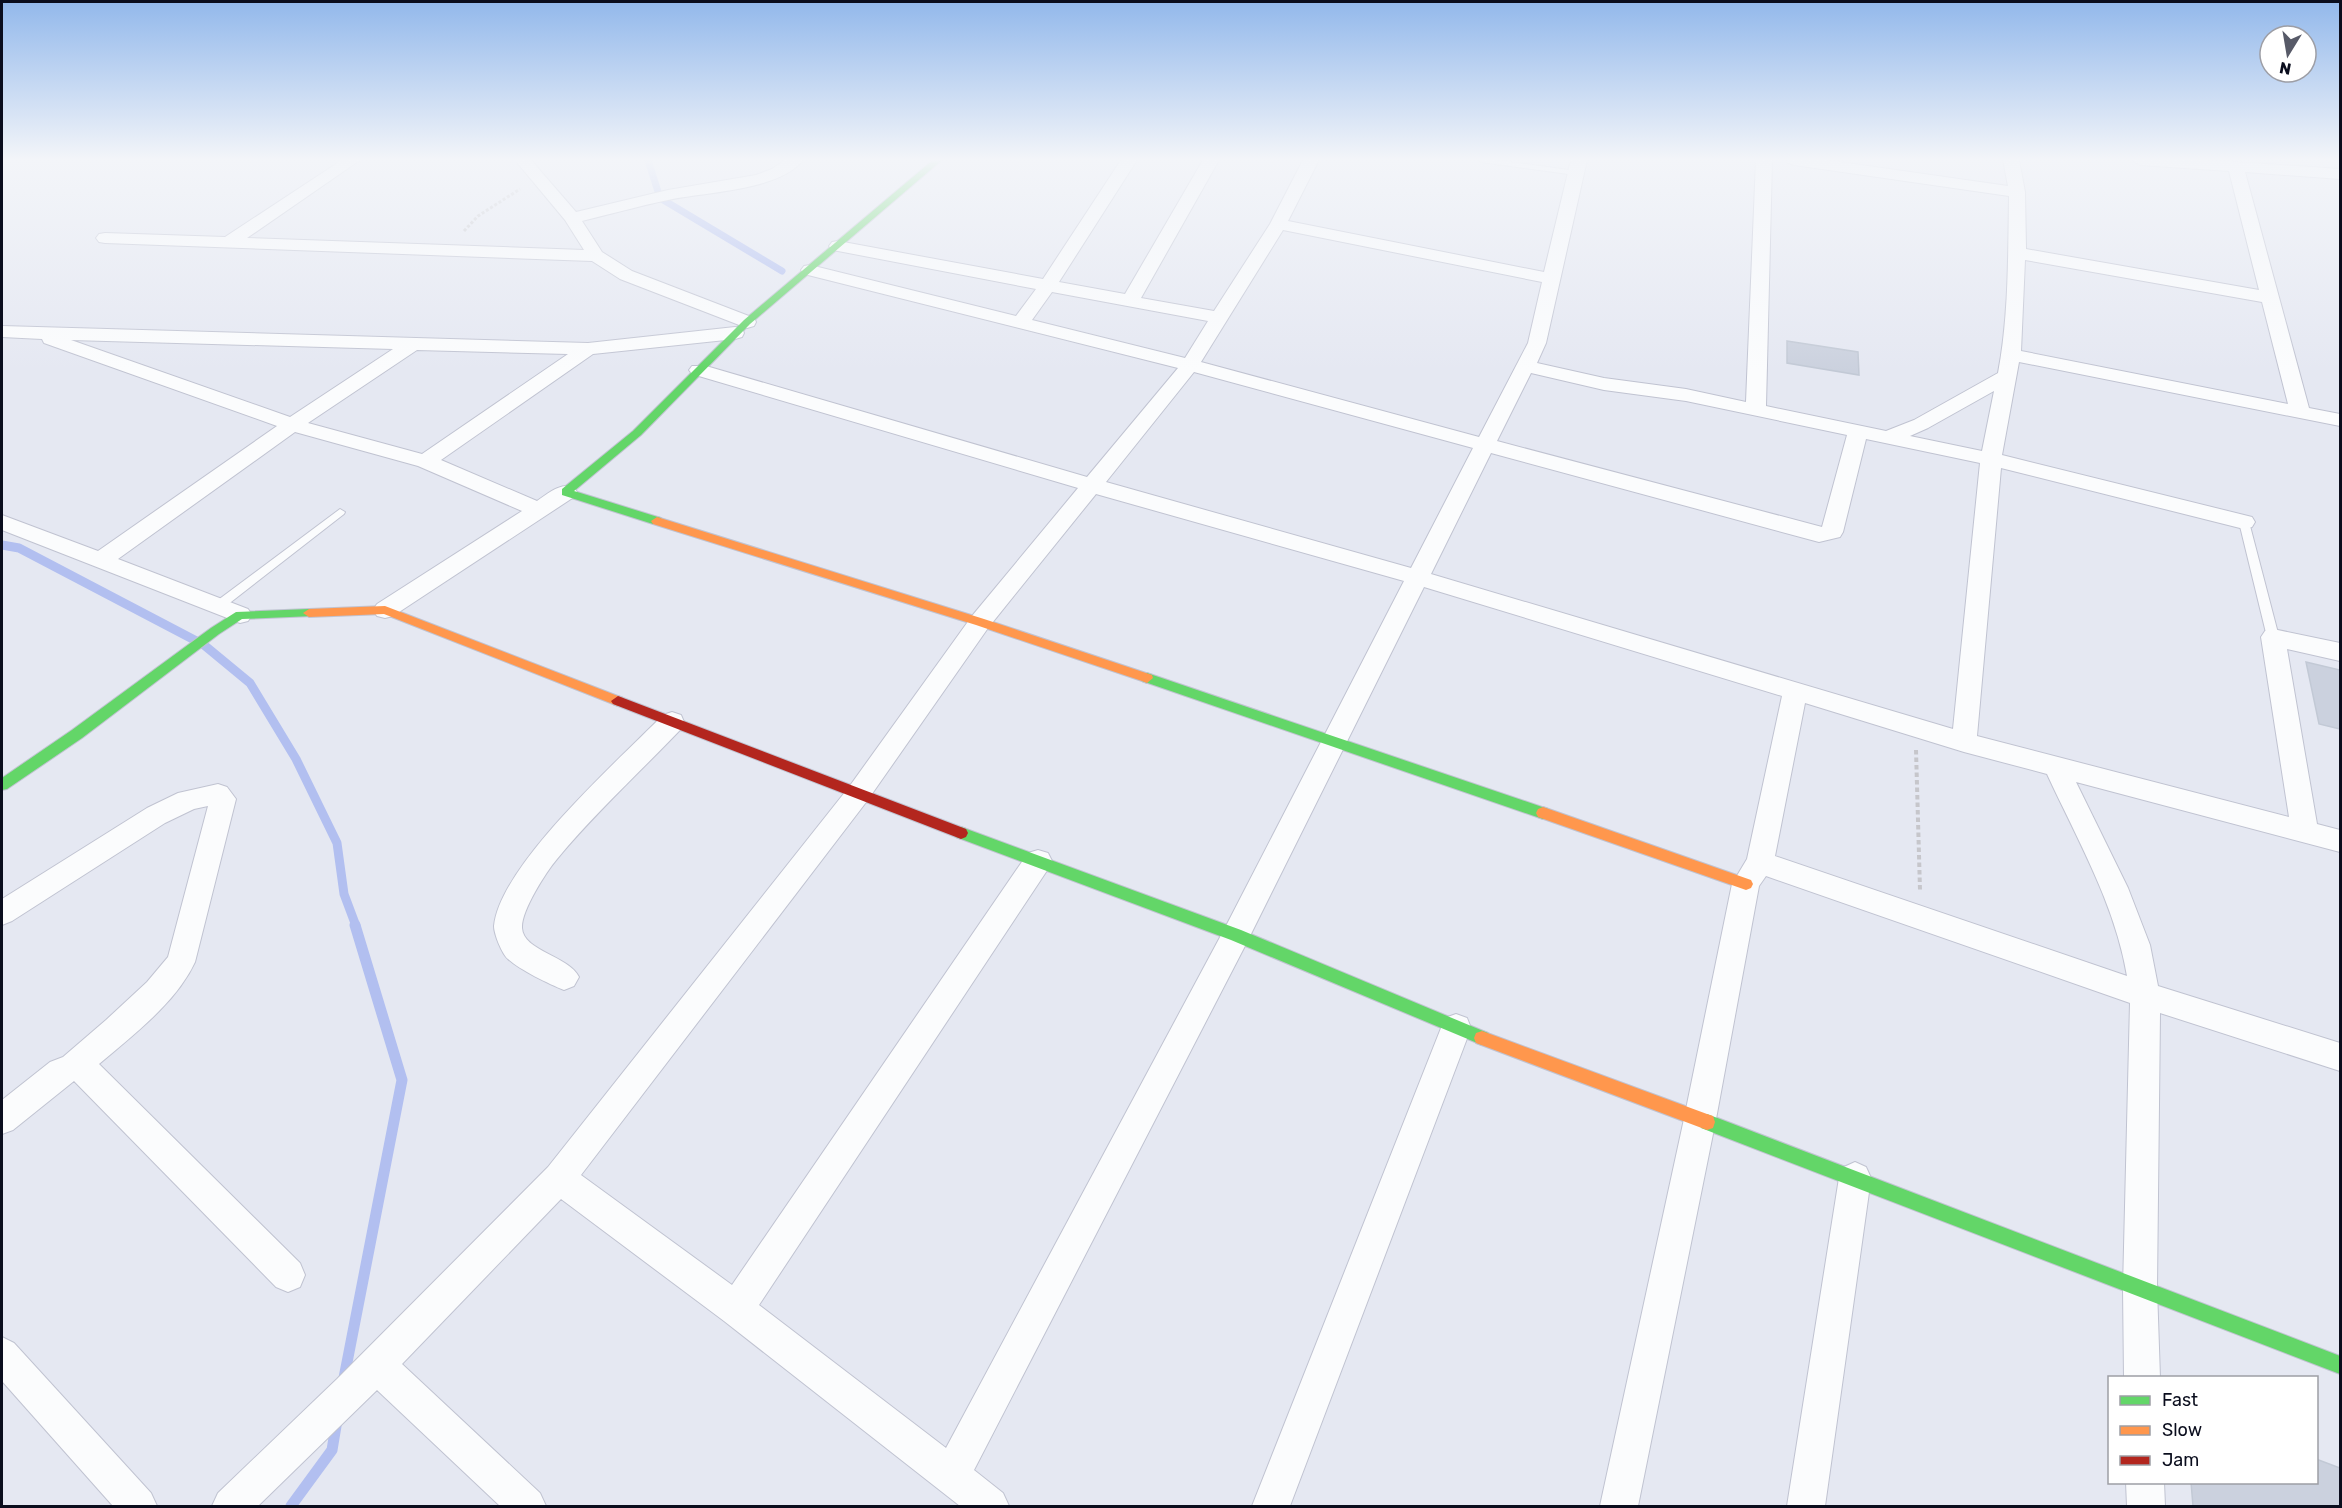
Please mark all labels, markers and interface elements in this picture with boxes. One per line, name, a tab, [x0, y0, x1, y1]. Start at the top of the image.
north arrow	[2258, 24, 2318, 84]
text: N	[2278, 58, 2293, 79]
legend	[2108, 1376, 2318, 1484]
text: Fast	[2162, 1389, 2198, 1411]
text: Slow	[2162, 1419, 2202, 1441]
text: Jam	[2162, 1449, 2199, 1471]

